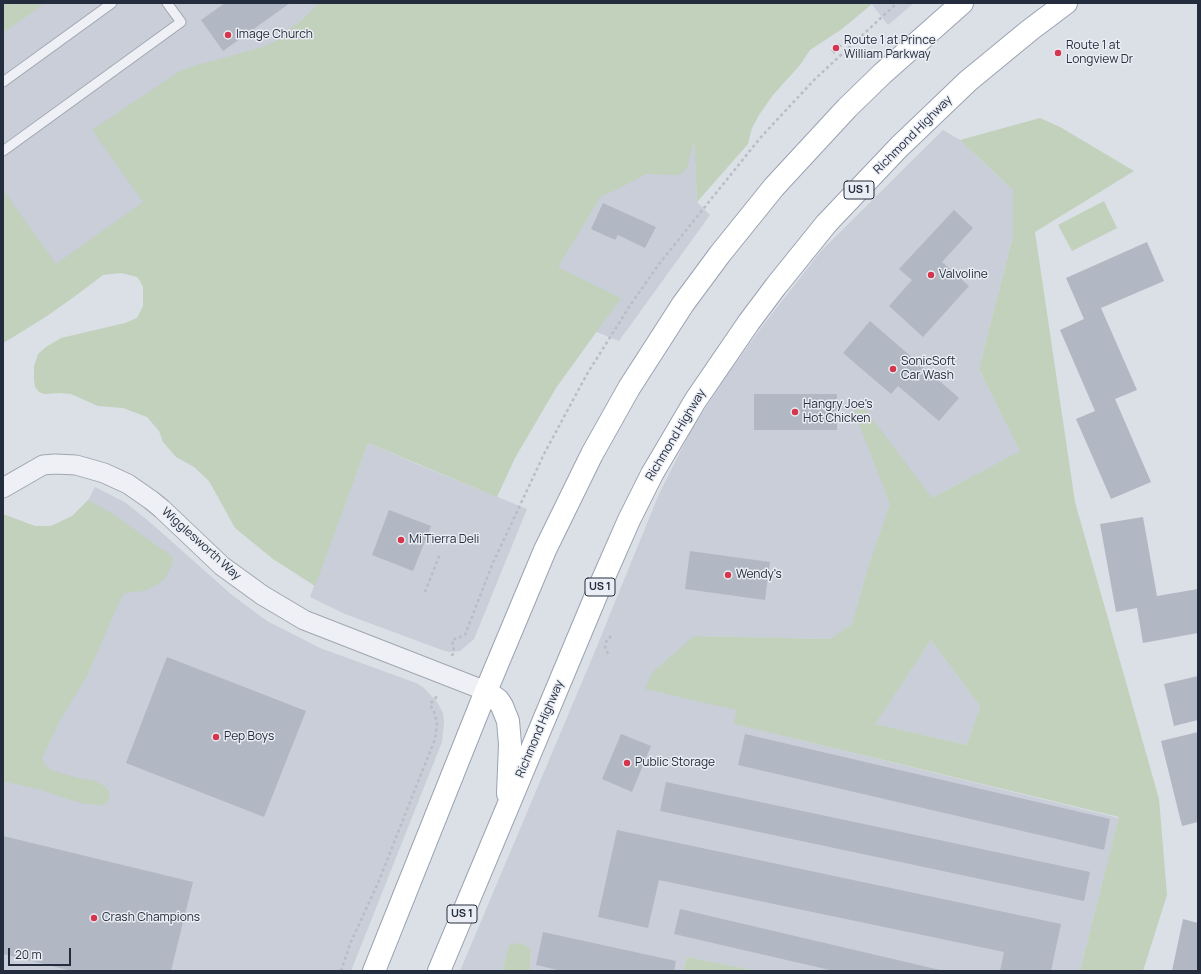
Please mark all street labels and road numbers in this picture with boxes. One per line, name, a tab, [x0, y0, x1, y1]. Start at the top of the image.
street label: Richmond Highway	[871, 93, 955, 177]
road number: US 1	[844, 181, 874, 199]
street label: Richmond Highway	[643, 386, 709, 484]
street label: Wigglesworth Way	[158, 505, 244, 583]
road number: US 1	[585, 578, 615, 596]
street label: Richmond Highway	[513, 678, 567, 780]
road number: US 1	[447, 905, 477, 923]

